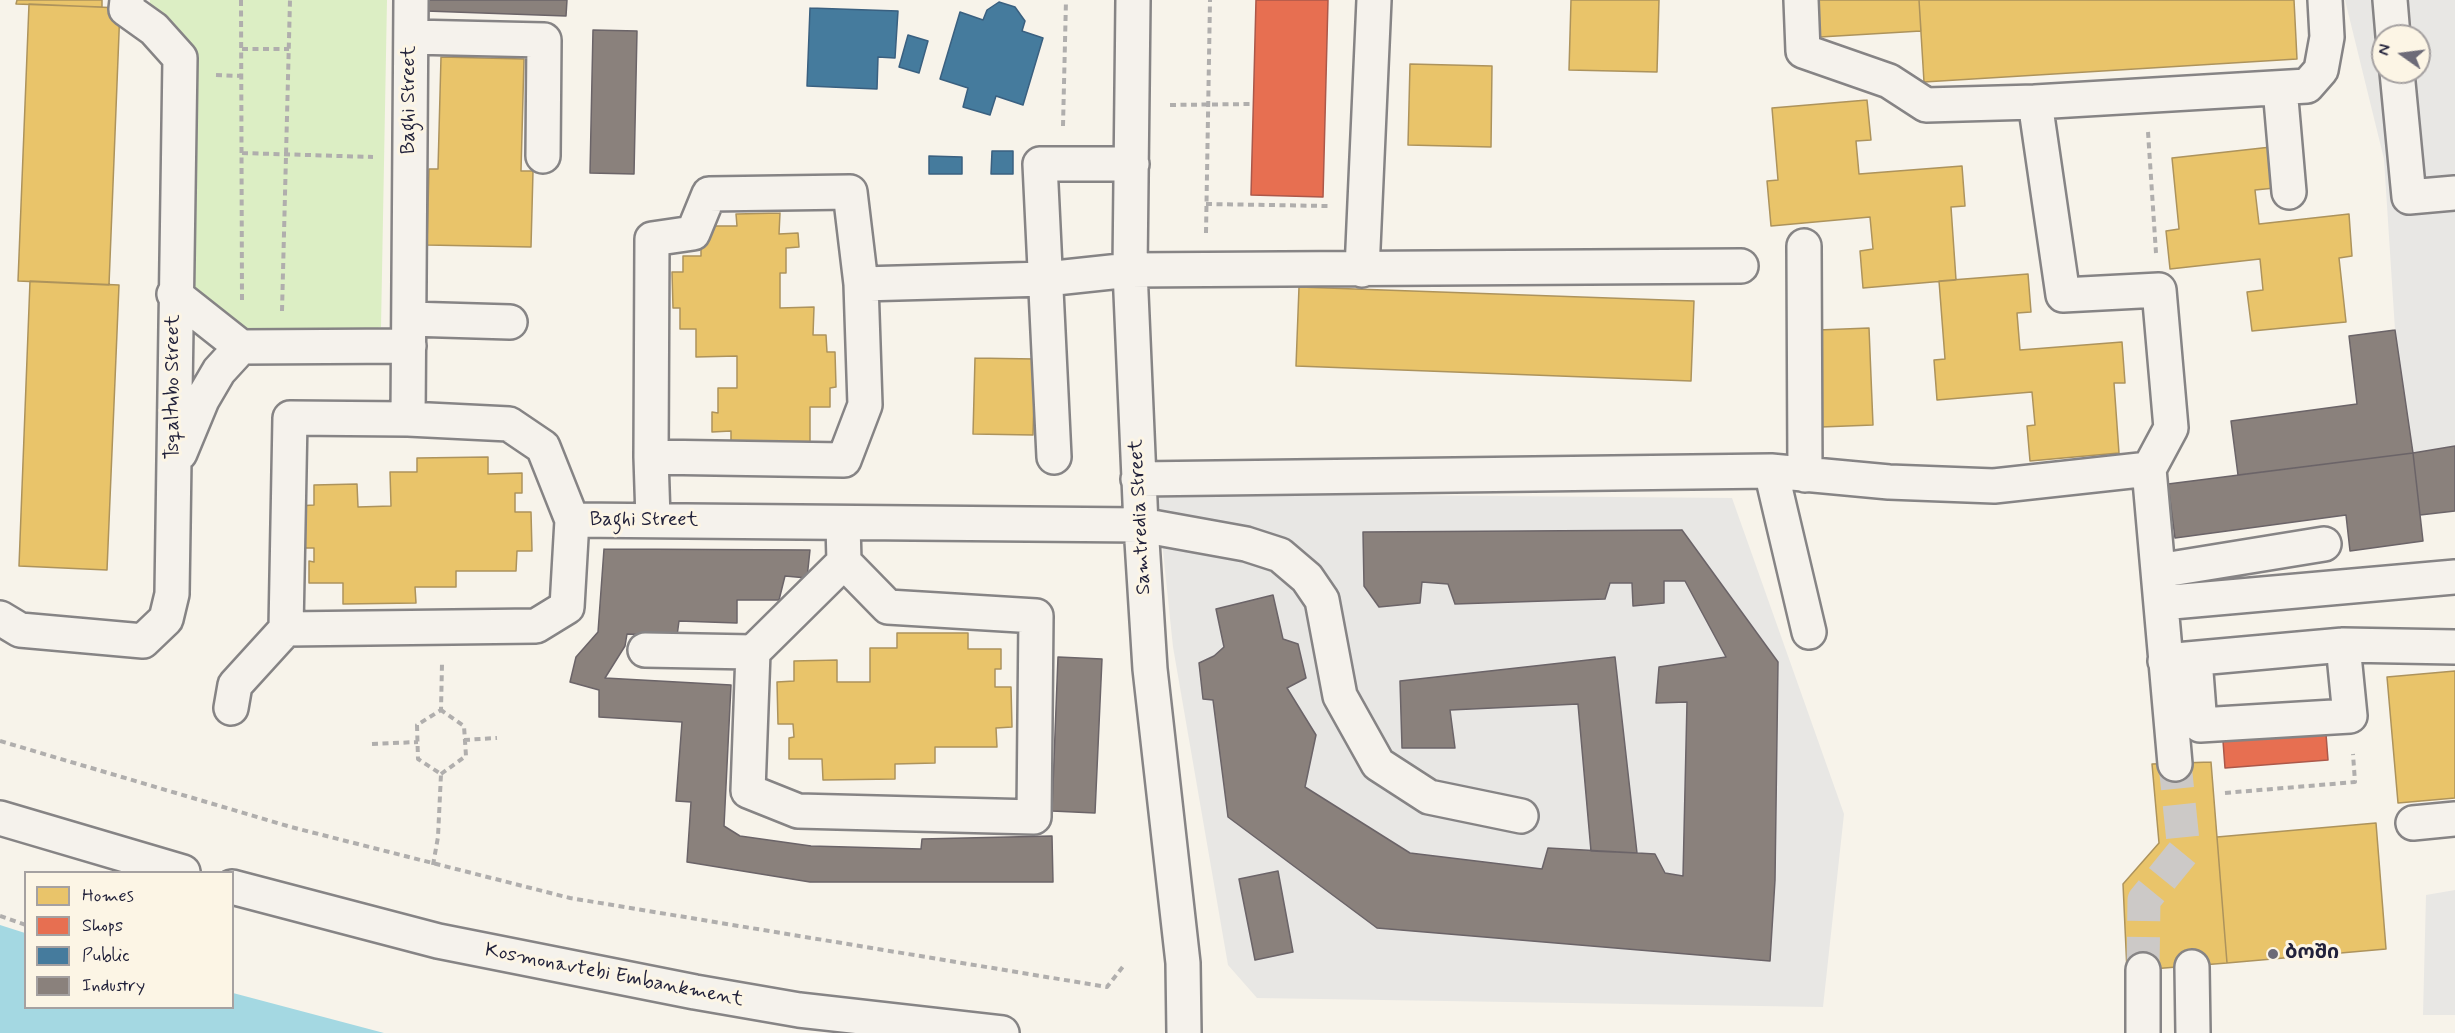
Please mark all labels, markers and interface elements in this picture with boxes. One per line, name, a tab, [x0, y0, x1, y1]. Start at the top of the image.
north arrow	[2371, 24, 2431, 84]
text: N	[2374, 42, 2396, 58]
street label: Baghi Street	[398, 46, 422, 154]
street label: Tsqaltubo Street	[162, 315, 186, 459]
street label: Samtredia Street	[1125, 439, 1157, 595]
street label: Baghi Street	[590, 509, 698, 533]
legend	[24, 871, 234, 1009]
text: Homes	[82, 884, 134, 908]
text: Shops	[82, 914, 123, 938]
street label: Kosmonavtebi Embankment	[483, 939, 745, 1013]
place label: ბოში	[2285, 942, 2339, 966]
text: Public	[82, 944, 130, 968]
marker: ბოში	[2266, 947, 2280, 961]
text: Industry	[82, 974, 145, 998]

